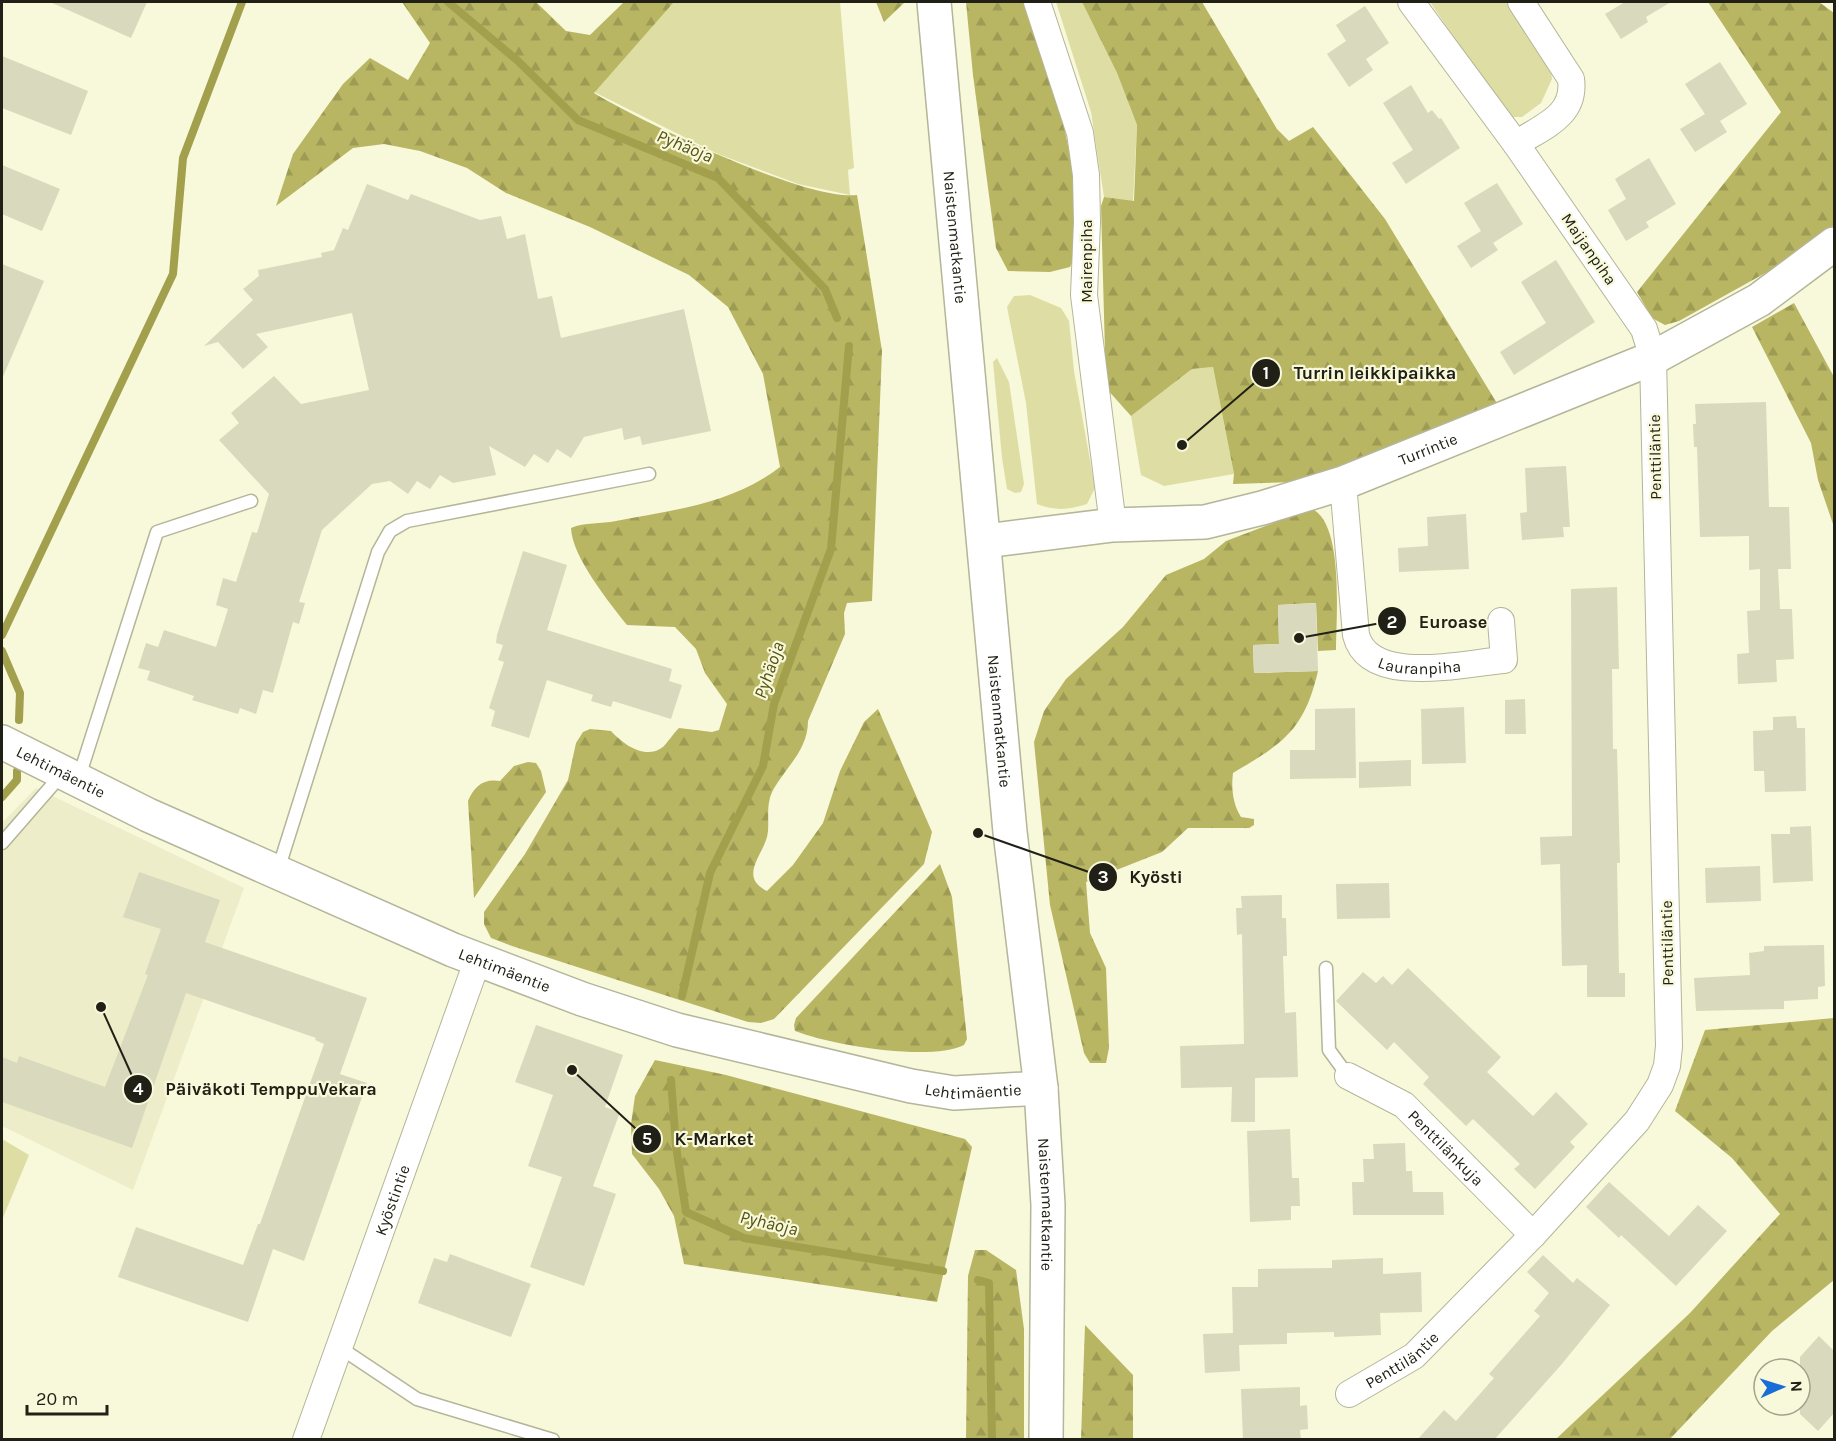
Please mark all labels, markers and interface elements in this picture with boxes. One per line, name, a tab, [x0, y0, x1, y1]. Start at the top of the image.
water label: Pyhäoja	[654, 125, 716, 167]
street label: Naistenmatkantie	[940, 170, 971, 304]
street label: Maijanpiha	[1557, 209, 1621, 289]
street label: Mairenpiha	[1077, 219, 1096, 303]
callout: Turrin leikkipaikka	[1251, 355, 1468, 391]
text: 1	[1263, 362, 1269, 384]
text: Turrin leikkipaikka	[1294, 362, 1456, 384]
street label: Penttiläntie	[1645, 414, 1665, 500]
street label: Turrintie	[1396, 428, 1460, 469]
callout: Euroase	[1377, 603, 1499, 639]
text: 2	[1387, 611, 1397, 633]
text: Euroase	[1419, 611, 1487, 633]
water label: Pyhäoja	[749, 639, 789, 701]
street label: Lauranpiha	[1375, 652, 1462, 678]
street label: Naistenmatkantie	[984, 654, 1015, 788]
street label: Lehtimäentie	[13, 741, 109, 802]
callout: Kyösti	[1088, 859, 1195, 895]
text: 3	[1097, 866, 1109, 888]
text: Kyösti	[1129, 866, 1183, 888]
street label: Penttiläntie	[1657, 900, 1677, 986]
street label: Lehtimäentie	[456, 944, 553, 996]
callout: Päiväkoti TemppuVekara	[123, 1071, 389, 1107]
text: 4	[133, 1078, 144, 1100]
text: Päiväkoti TemppuVekara	[165, 1078, 377, 1100]
street label: Lehtimäentie	[924, 1079, 1022, 1103]
street label: Penttilänkuja	[1405, 1106, 1488, 1189]
callout: K-Market	[632, 1121, 765, 1157]
text: 5	[642, 1128, 652, 1150]
text: K-Market	[674, 1128, 754, 1150]
street label: Naistenmatkantie	[1035, 1137, 1058, 1271]
street label: Kyöstintie	[370, 1162, 413, 1238]
water label: Pyhäoja	[738, 1206, 800, 1240]
street label: Penttiläntie	[1362, 1328, 1442, 1392]
north arrow	[1752, 1357, 1812, 1417]
scale bar	[27, 1378, 106, 1416]
text: N	[1787, 1380, 1806, 1392]
text: 20 m	[36, 1388, 78, 1410]

